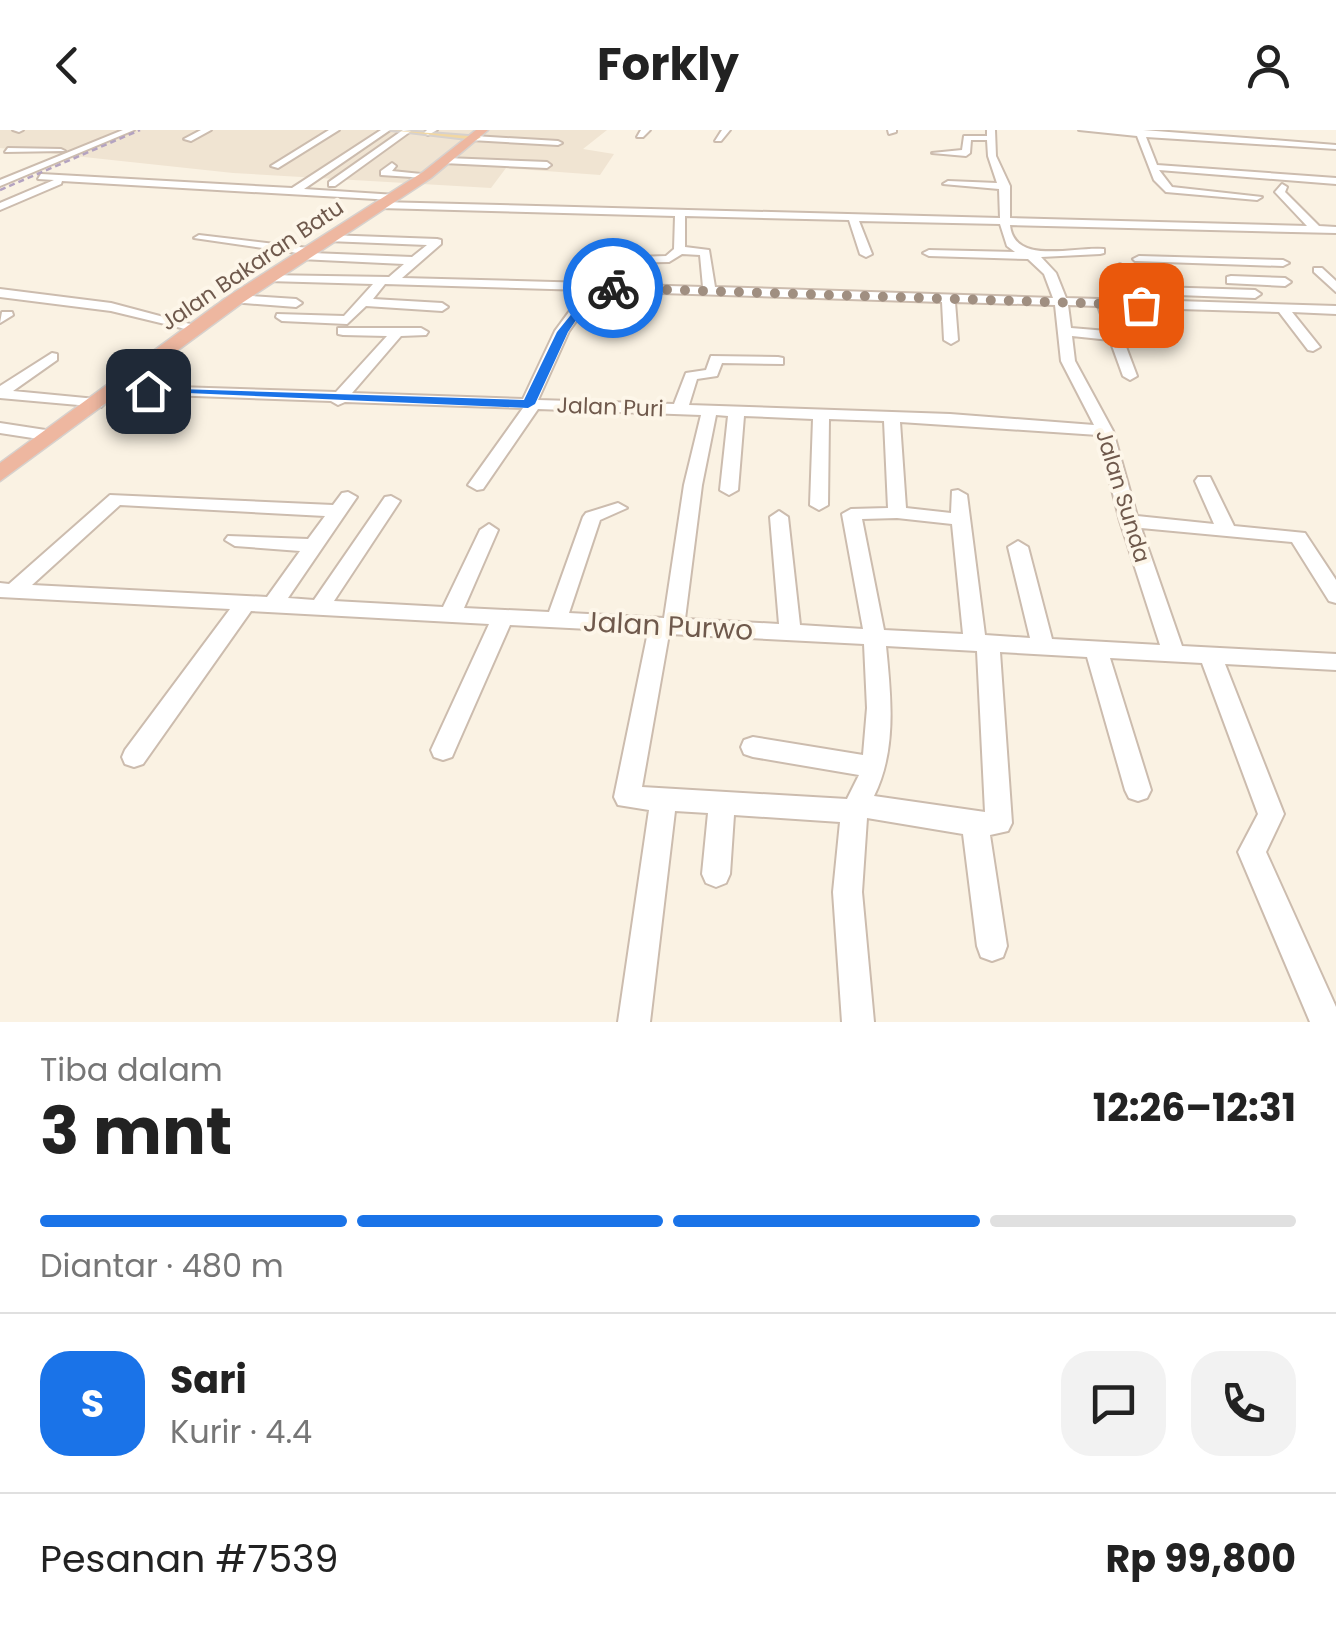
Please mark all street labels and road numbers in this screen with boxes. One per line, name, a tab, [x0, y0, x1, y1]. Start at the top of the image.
street label: Jalan Bakaran Batu	[154, 192, 350, 338]
street label: Jalan Puri	[556, 390, 664, 424]
street label: Jalan Sunda	[1088, 426, 1158, 566]
street label: Jalan Purwo	[582, 602, 754, 650]

